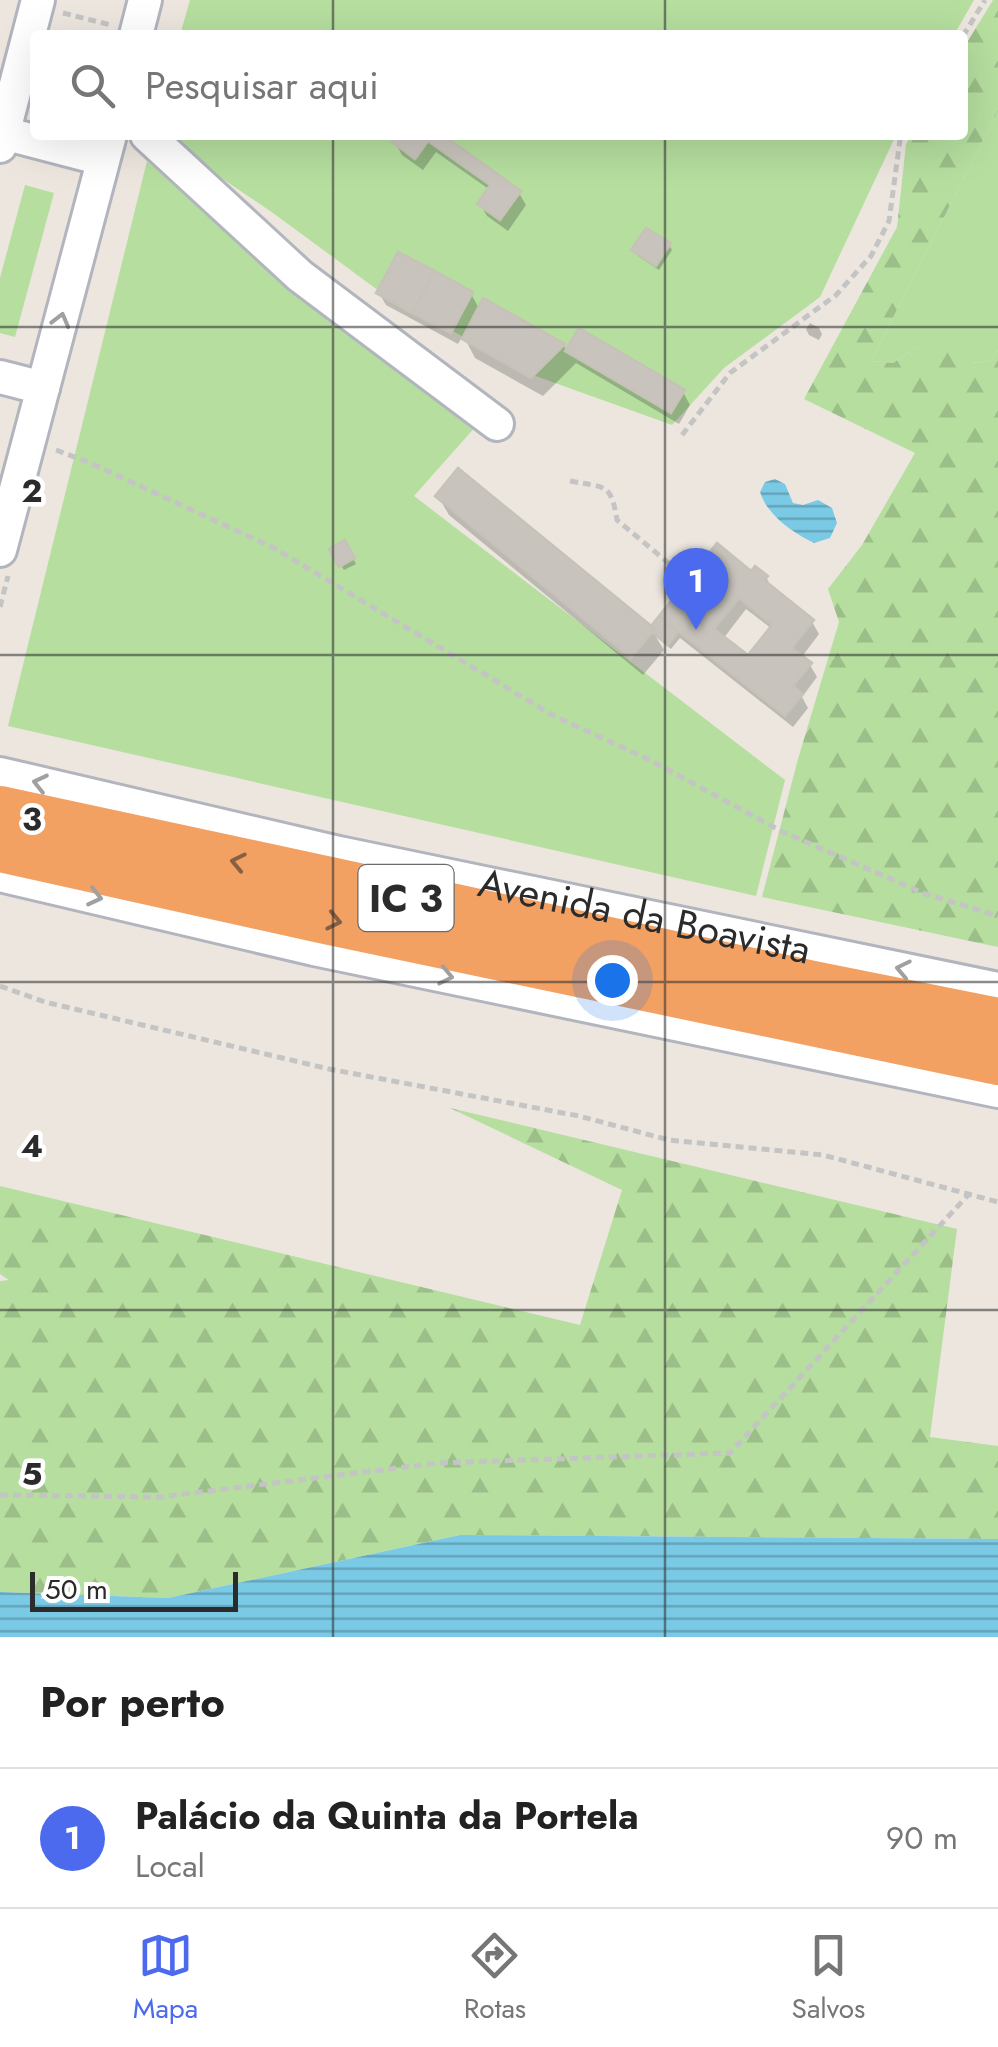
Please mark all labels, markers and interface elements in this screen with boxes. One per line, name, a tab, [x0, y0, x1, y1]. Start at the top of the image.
search box	[30, 30, 968, 140]
icon: search	[65, 58, 120, 113]
text: Pesquisar aqui	[145, 58, 379, 113]
one-way arrow	[49, 312, 70, 329]
text: 2	[22, 468, 43, 514]
pin: 1	[664, 548, 728, 630]
one-way arrow	[31, 774, 48, 795]
text: 3	[22, 796, 42, 842]
one-way arrow	[230, 853, 247, 874]
street label: Avenida da Boavista	[473, 854, 816, 979]
road number: IC 3	[358, 865, 454, 931]
one-way arrow	[86, 885, 103, 906]
one-way arrow	[326, 910, 343, 931]
your location	[587, 955, 638, 1006]
one-way arrow	[895, 959, 912, 980]
one-way arrow	[437, 965, 454, 986]
text: 4	[21, 1123, 43, 1169]
text: 5	[22, 1451, 42, 1497]
scale bar	[30, 1567, 238, 1612]
text: 50 m	[45, 1569, 108, 1610]
text: Por perto	[40, 1672, 225, 1733]
text: Palácio da Quinta da Portela	[135, 1788, 639, 1843]
text: 1	[64, 1815, 81, 1861]
text: 90 m	[886, 1815, 958, 1861]
text: Local	[135, 1843, 205, 1889]
tab: Mapa	[133, 1928, 198, 2029]
tab: Rotas	[464, 1928, 526, 2029]
tab: Salvos	[792, 1928, 865, 2029]

